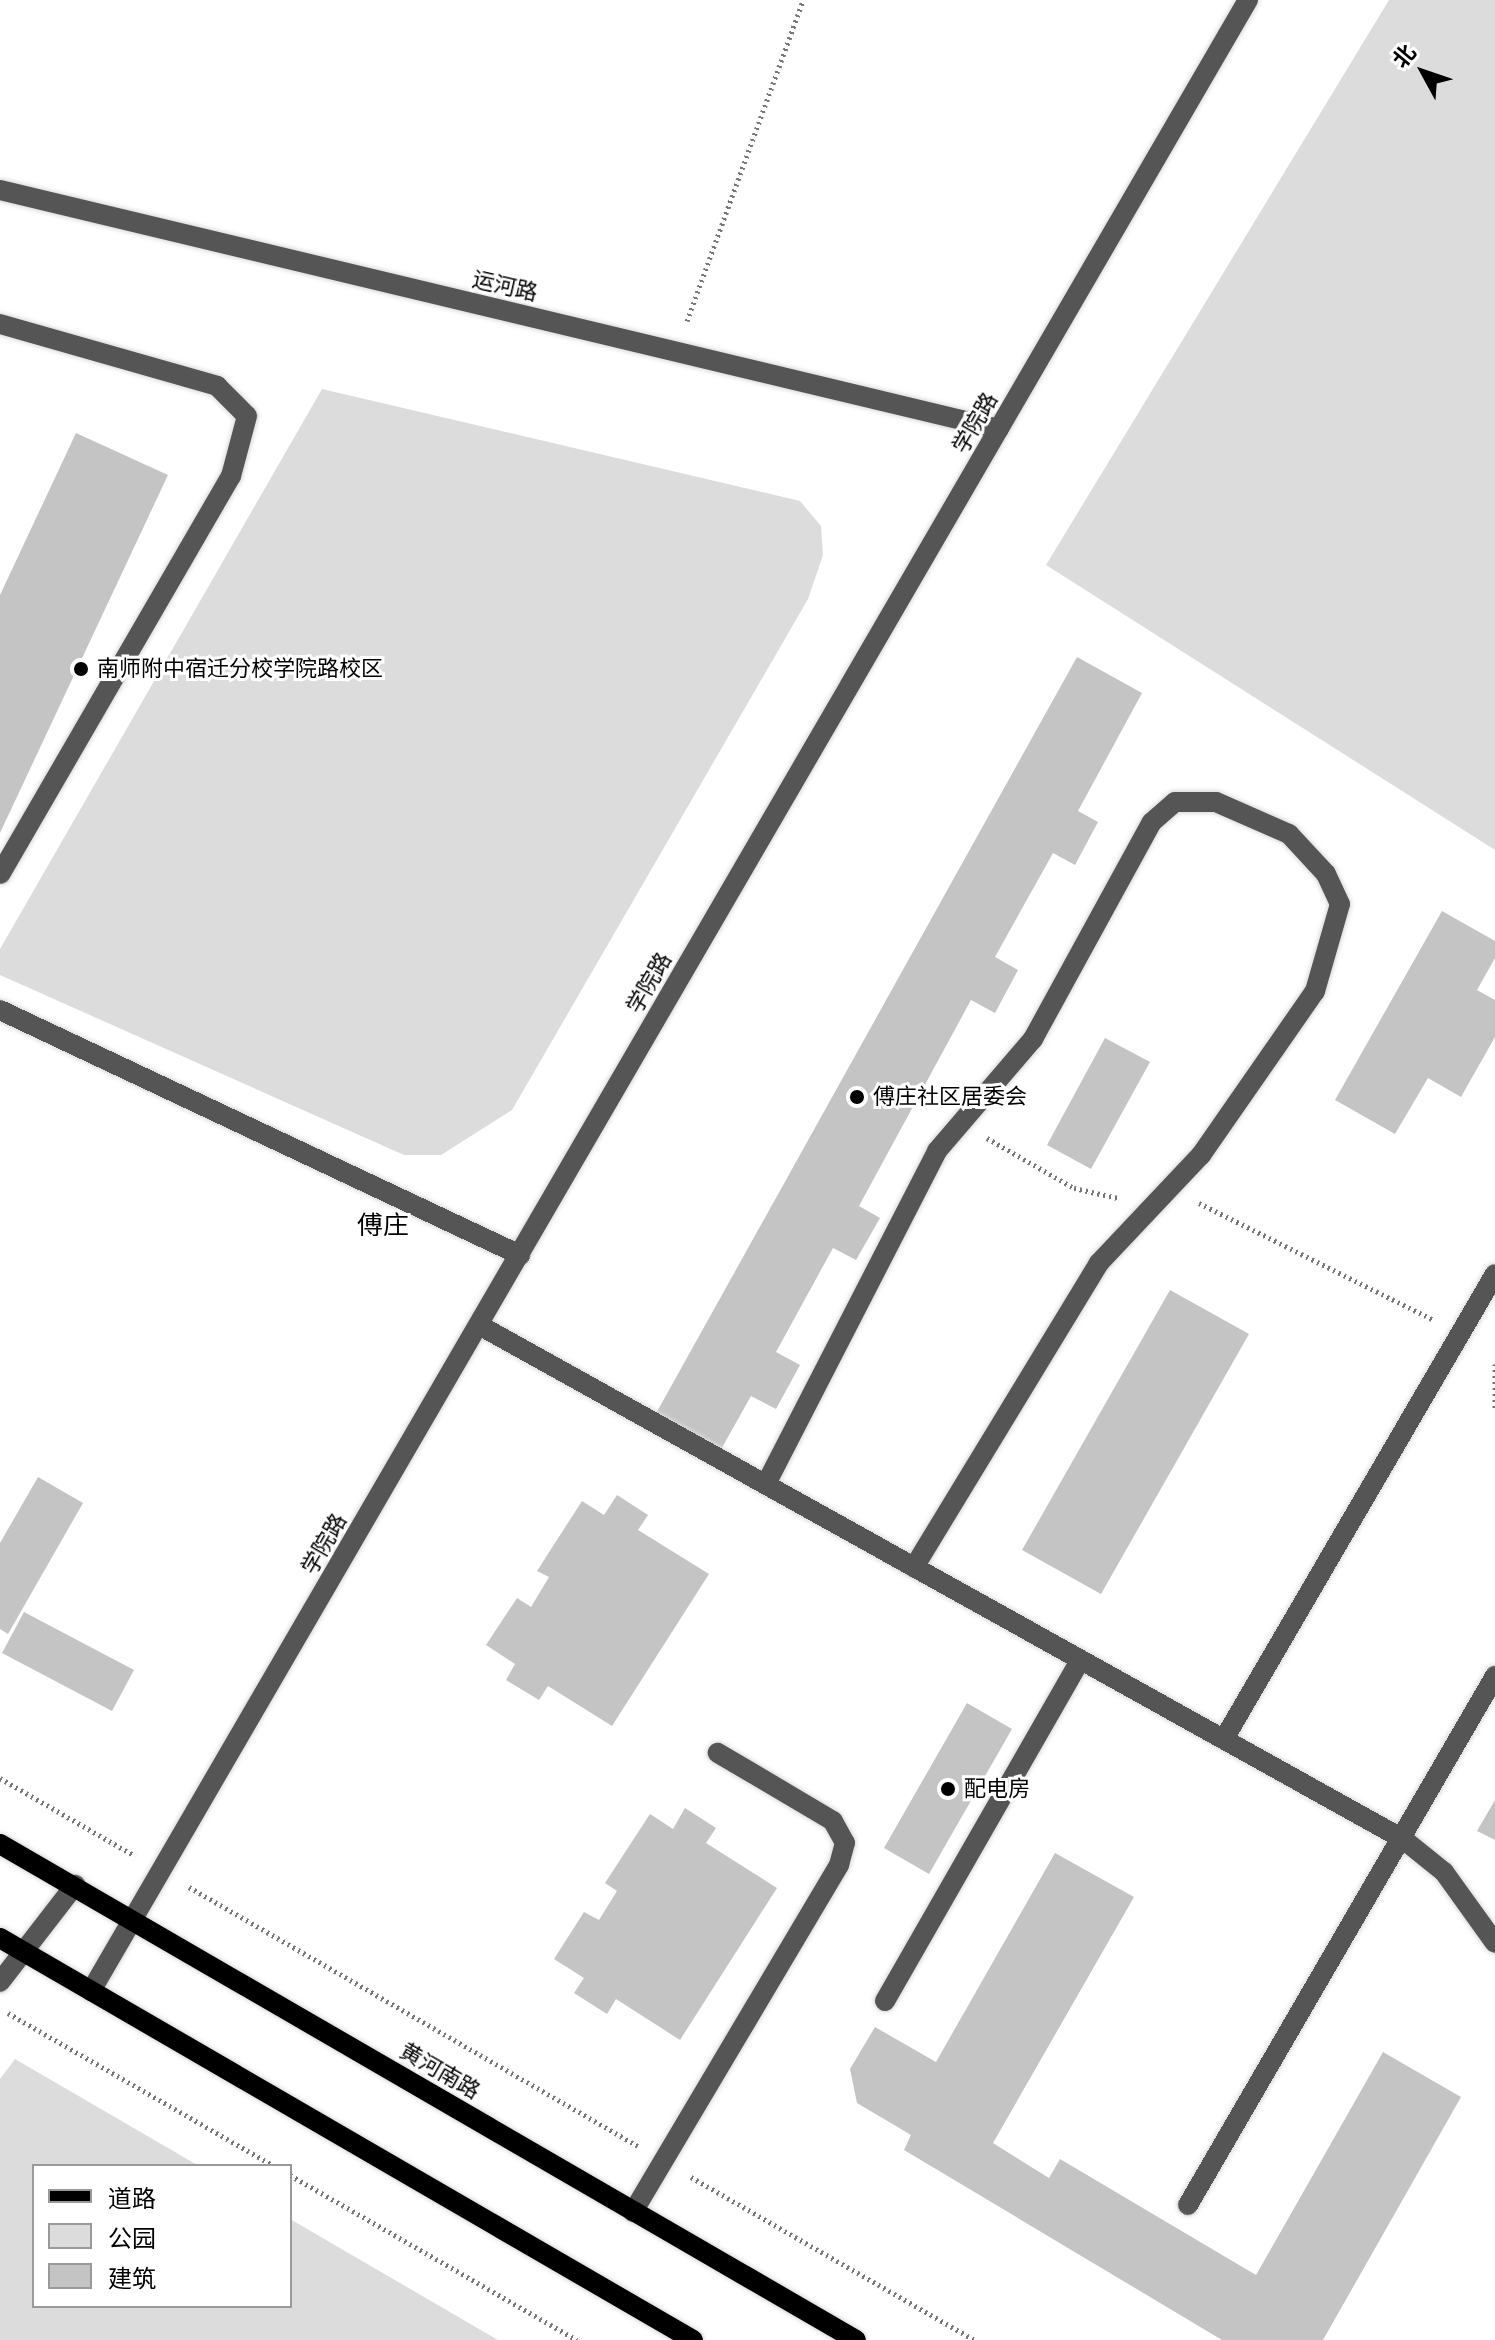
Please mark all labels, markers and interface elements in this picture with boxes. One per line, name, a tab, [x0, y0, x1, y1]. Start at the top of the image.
north arrow	[1383, 32, 1463, 112]
text: 北	[1387, 39, 1422, 73]
street label: 运河路	[470, 266, 540, 306]
street label: 学院路	[947, 388, 1003, 458]
place label: 南师附中宿迁分校学院路校区	[97, 656, 383, 682]
marker: 南师附中宿迁分校学院路校区	[72, 660, 90, 678]
street label: 学院路	[621, 948, 677, 1018]
place label: 傅庄社区居委会	[873, 1084, 1027, 1110]
marker: 傅庄社区居委会	[848, 1088, 866, 1106]
district label: 傅庄	[357, 1210, 409, 1242]
street label: 学院路	[296, 1509, 352, 1579]
place label: 配电房	[964, 1776, 1030, 1802]
marker: 配电房	[939, 1780, 957, 1798]
street label: 黄河南路	[395, 2038, 485, 2104]
legend	[32, 2164, 292, 2308]
text: 道路	[108, 2184, 156, 2213]
text: 公园	[108, 2224, 156, 2253]
text: 建筑	[108, 2264, 156, 2293]

